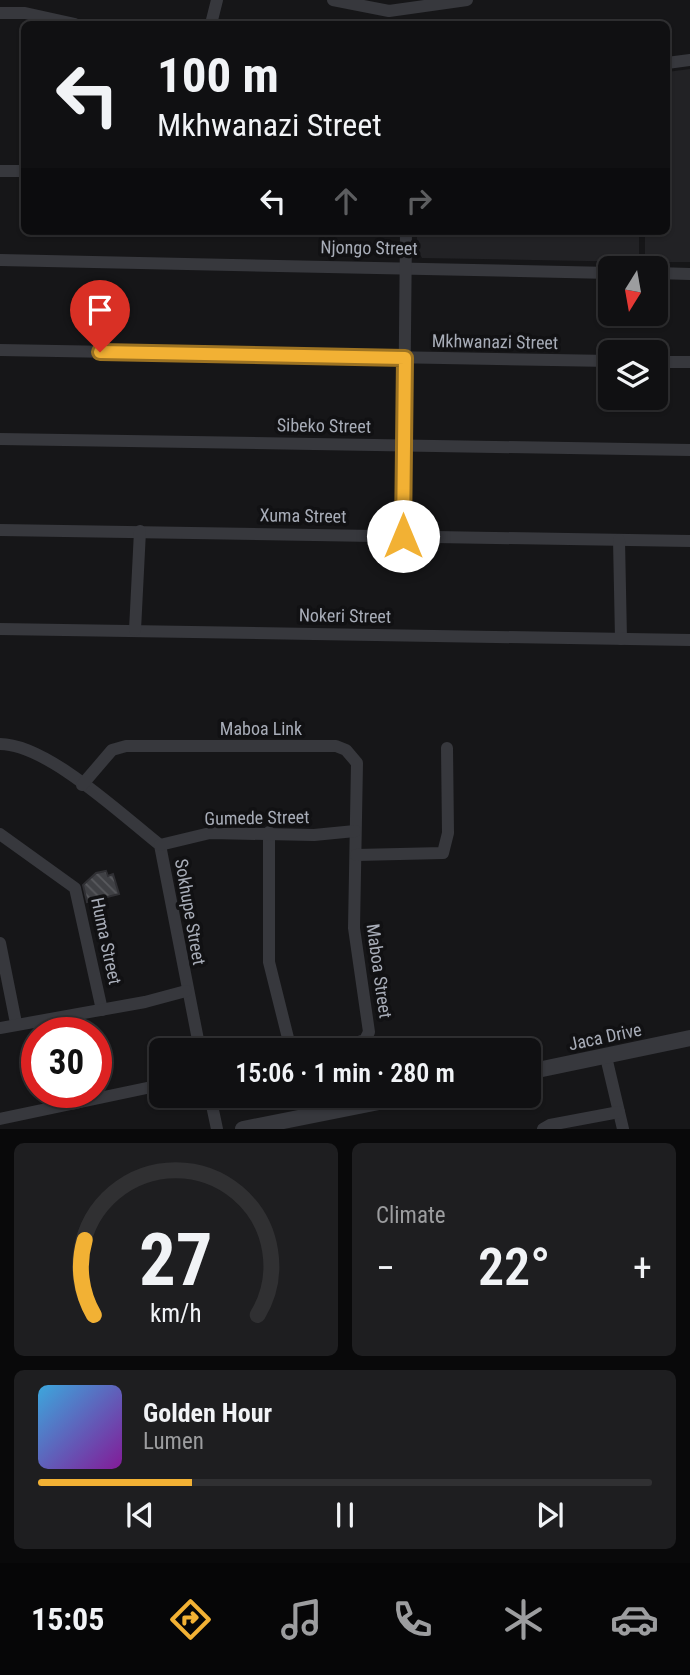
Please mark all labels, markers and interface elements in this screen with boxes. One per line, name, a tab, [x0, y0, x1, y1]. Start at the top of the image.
text: 100 m	[157, 47, 279, 104]
icon: left	[42, 49, 133, 140]
text: Mkhwanazi Street	[157, 106, 382, 144]
icon: left	[254, 182, 292, 220]
icon: ahead	[327, 182, 365, 220]
icon: right	[400, 182, 438, 220]
street label: Njongo Street	[320, 236, 418, 259]
north arrow	[598, 256, 668, 326]
map controls	[598, 256, 668, 410]
pin	[70, 280, 130, 352]
icon: arrive	[81, 291, 119, 329]
street label: Mkhwanazi Street	[432, 330, 558, 353]
button: layers	[598, 340, 668, 410]
street label: Sibeko Street	[277, 414, 371, 437]
position arrow	[366, 499, 440, 573]
street label: Xuma Street	[259, 504, 347, 527]
street label: Nokeri Street	[299, 604, 391, 627]
street label: Maboa Link	[220, 718, 302, 739]
street label: Gumede Street	[204, 806, 310, 829]
street label: Sokhupe Street	[171, 857, 210, 967]
street label: Huma Street	[87, 895, 126, 986]
street label: Maboa Street	[362, 922, 397, 1019]
speed limit sign: 30	[21, 1017, 112, 1108]
street label: Jaca Drive	[566, 1019, 643, 1055]
text: 15:06 · 1 min · 280 m	[235, 1058, 455, 1088]
text: Climate	[376, 1202, 446, 1229]
text: 27	[139, 1218, 213, 1304]
text: 22°	[478, 1237, 550, 1298]
text: −	[376, 1246, 395, 1290]
text: +	[633, 1246, 652, 1290]
text: km/h	[150, 1299, 202, 1328]
text: Golden Hour	[143, 1398, 272, 1428]
text: Lumen	[143, 1428, 204, 1455]
icon: previous	[121, 1496, 159, 1534]
icon: pause	[326, 1496, 364, 1534]
icon: next	[531, 1496, 569, 1534]
icon: directions	[166, 1595, 215, 1644]
icon: music	[277, 1595, 326, 1644]
icon: phone	[388, 1595, 437, 1644]
icon: climate	[499, 1595, 548, 1644]
icon: car	[610, 1595, 659, 1644]
text: 15:05	[31, 1600, 104, 1638]

